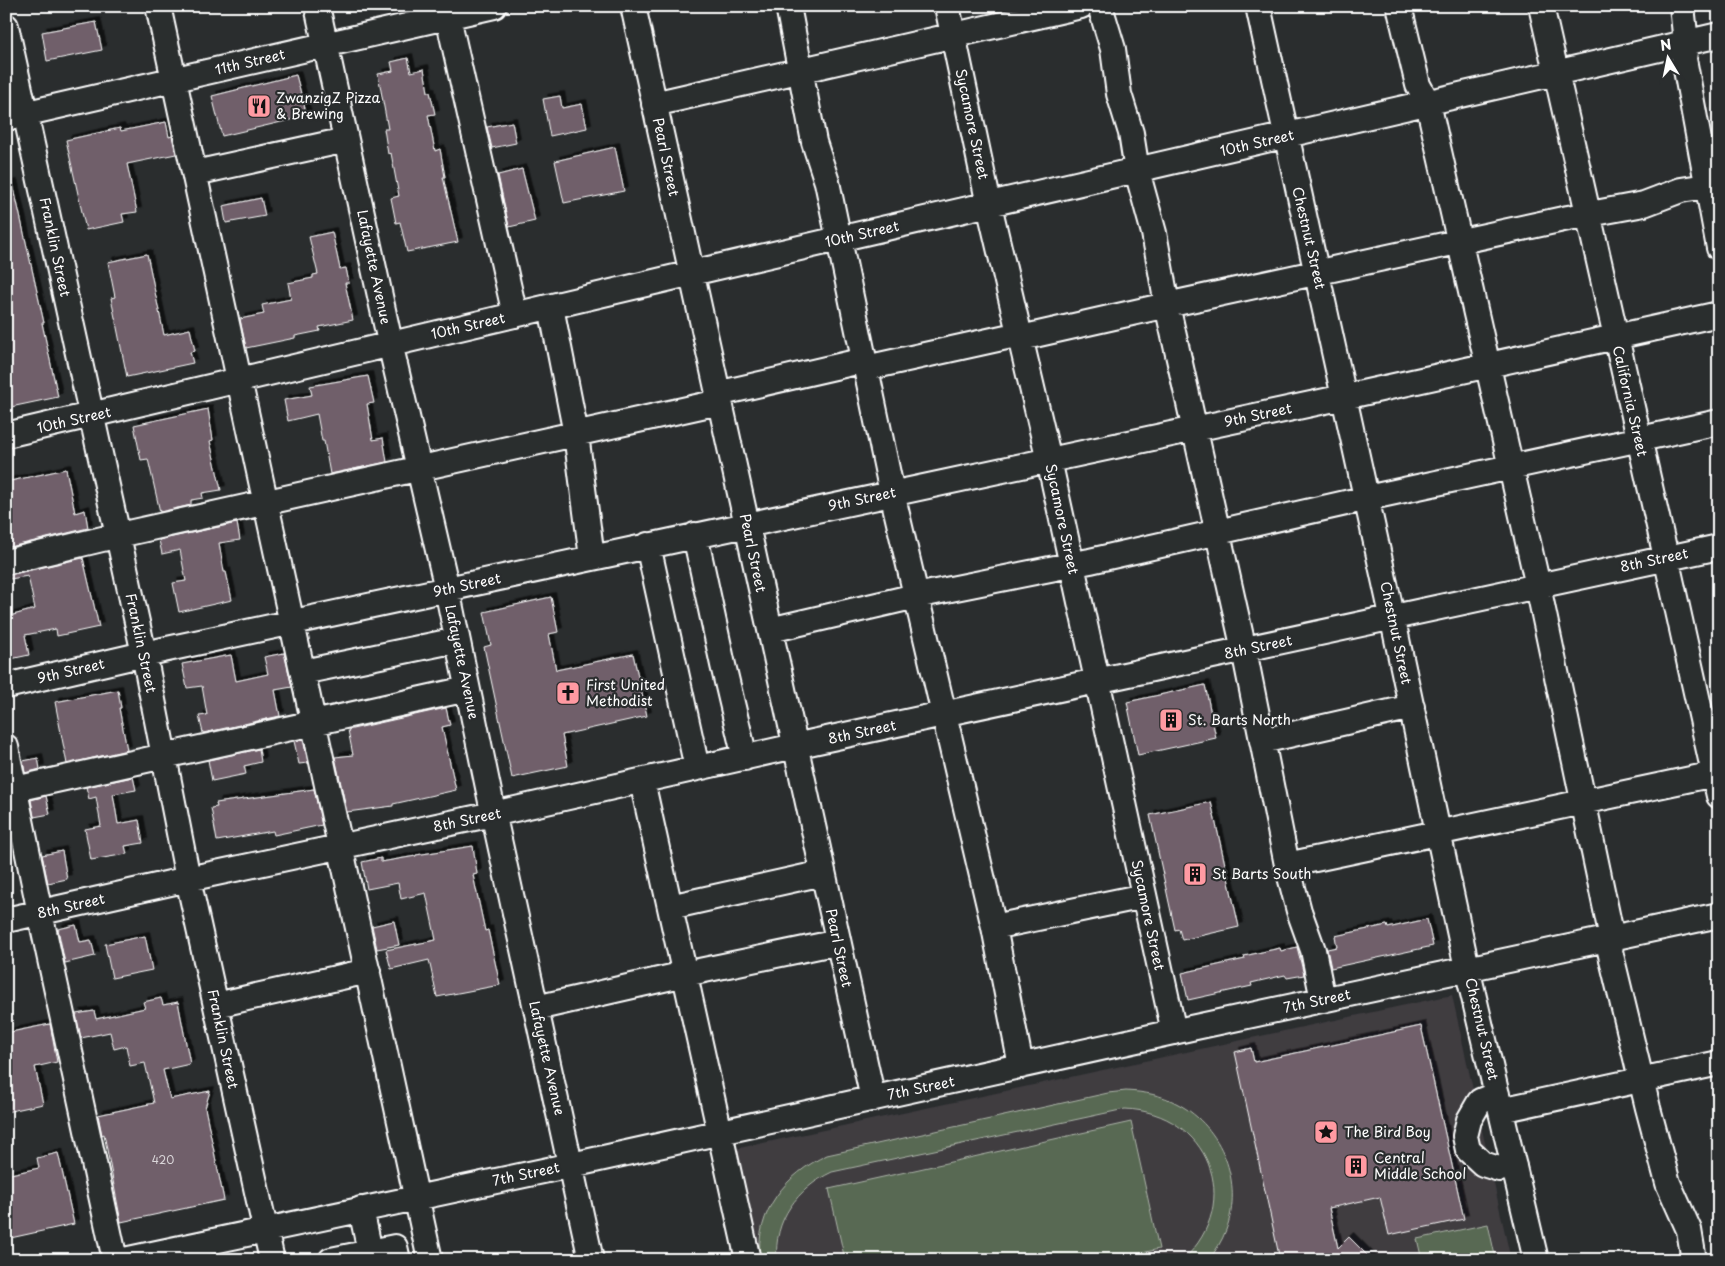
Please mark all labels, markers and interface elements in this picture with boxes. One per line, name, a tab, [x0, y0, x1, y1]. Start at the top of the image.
north arrow	[1642, 32, 1692, 82]
text: N	[1658, 33, 1673, 56]
street label: 11th Street	[213, 43, 287, 80]
street label: Sycamore Street	[950, 67, 995, 181]
place label: ZwanzigZ Pizza & Brewing	[276, 87, 380, 124]
restaurant icon: ZwanzigZ Pizza & Brewing	[246, 93, 272, 119]
street label: Pearl Street	[648, 116, 685, 198]
street label: 10th Street	[1218, 124, 1296, 161]
street label: Chestnut Street	[1287, 185, 1332, 291]
street label: Franklin Street	[35, 195, 76, 299]
street label: Lafayette Avenue	[352, 208, 397, 326]
street label: 10th Street	[823, 215, 901, 252]
street label: 10th Street	[429, 307, 507, 344]
street label: California Street	[1608, 343, 1654, 459]
street label: 9th Street	[1222, 397, 1294, 432]
street label: 10th Street	[35, 401, 113, 438]
street label: Sycamore Street	[1040, 462, 1085, 576]
street label: 9th Street	[826, 481, 898, 516]
street label: Pearl Street	[735, 512, 772, 594]
street label: 8th Street	[1618, 542, 1690, 577]
street label: 9th Street	[431, 567, 503, 602]
street label: Chestnut Street	[1375, 580, 1418, 687]
street label: Franklin Street	[121, 591, 162, 695]
street label: Lafayette Avenue	[440, 603, 485, 721]
street label: 8th Street	[1222, 629, 1294, 664]
street label: 9th Street	[35, 653, 107, 688]
place label: First United Methodist	[586, 674, 665, 711]
church icon: First United Methodist	[555, 680, 581, 706]
building icon: St. Barts North	[1158, 707, 1184, 733]
place label: St. Barts North	[1188, 709, 1291, 730]
street label: 8th Street	[826, 714, 898, 749]
street label: 8th Street	[431, 802, 503, 837]
street label: Sycamore Street	[1126, 858, 1171, 972]
building icon: St Barts South	[1182, 861, 1208, 887]
place label: St Barts South	[1212, 863, 1312, 884]
street label: 8th Street	[35, 887, 107, 923]
street label: Pearl Street	[821, 907, 858, 989]
street label: Chestnut Street	[1460, 976, 1505, 1082]
street label: 7th Street	[1282, 983, 1353, 1018]
street label: Franklin Street	[203, 987, 244, 1091]
street label: Lafayette Avenue	[524, 999, 571, 1117]
street label: 7th Street	[886, 1070, 957, 1105]
place icon: The Bird Boy	[1313, 1119, 1339, 1145]
place label: The Bird Boy	[1344, 1121, 1431, 1142]
place label: Central Middle School	[1374, 1147, 1466, 1184]
house number: 420	[152, 1151, 174, 1168]
building icon: Central Middle School	[1343, 1153, 1369, 1179]
street label: 7th Street	[491, 1156, 562, 1191]

